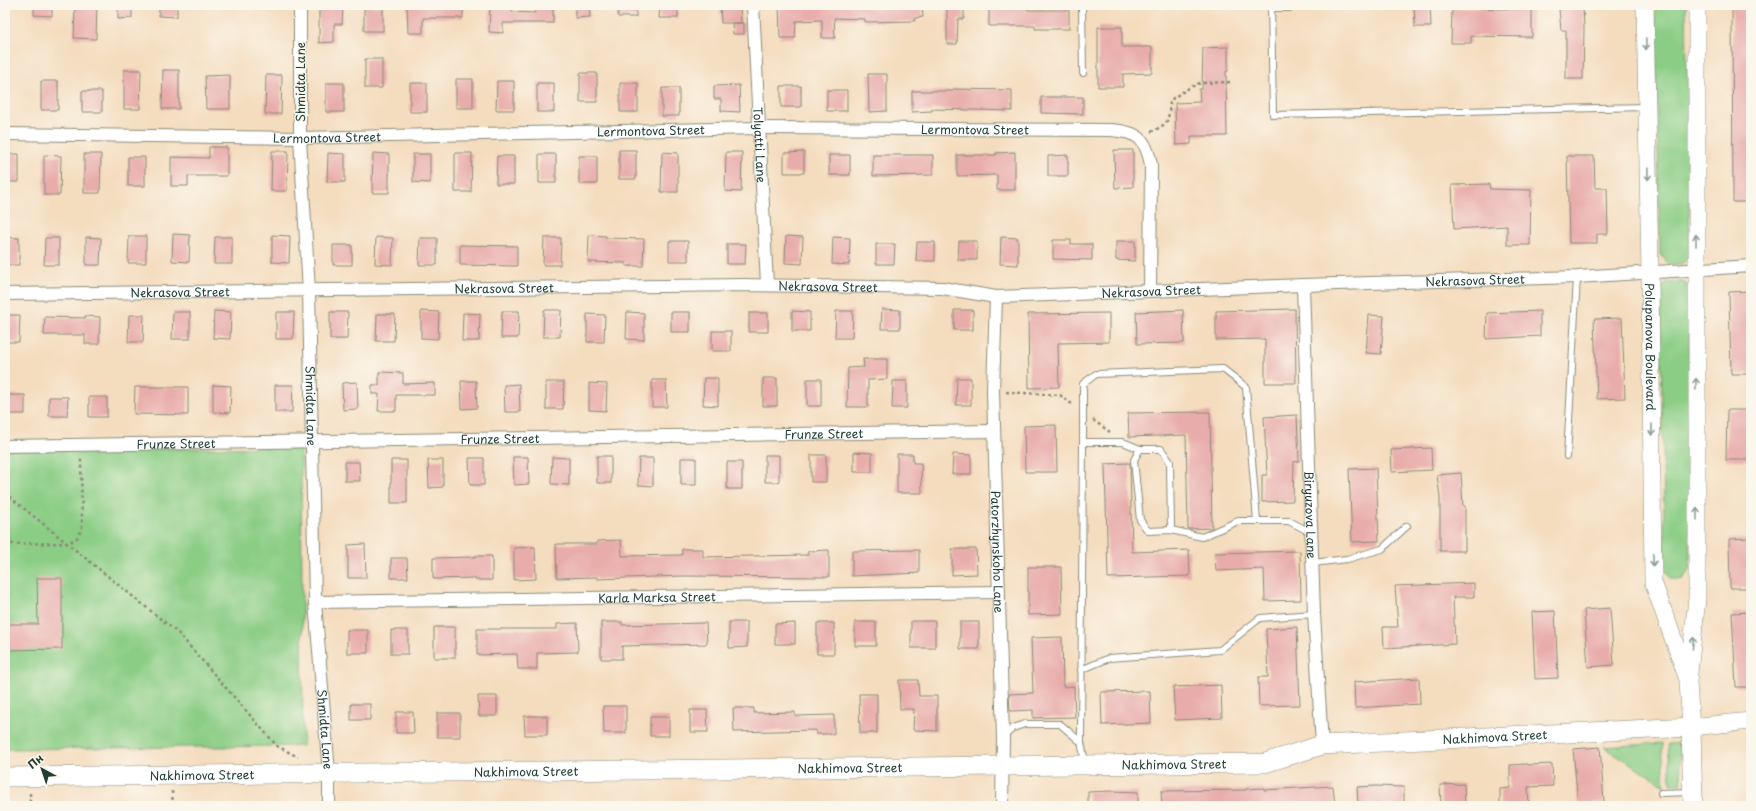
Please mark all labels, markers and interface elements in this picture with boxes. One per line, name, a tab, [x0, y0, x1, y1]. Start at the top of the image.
one-way arrow	[1642, 37, 1650, 50]
street label: Shmidta Lane	[291, 42, 309, 122]
street label: Tolyatti Lane	[749, 107, 771, 183]
street label: Lermontova Street	[597, 120, 705, 141]
street label: Lermontova Street	[921, 120, 1029, 139]
street label: Lermontova Street	[273, 127, 381, 147]
one-way arrow	[1644, 167, 1652, 180]
one-way arrow	[1692, 234, 1700, 247]
street label: Nekrasova Street	[1425, 270, 1525, 290]
street label: Nekrasova Street	[778, 277, 878, 296]
street label: Nekrasova Street	[454, 278, 554, 298]
street label: Nekrasova Street	[1101, 280, 1201, 302]
street label: Nekrasova Street	[130, 282, 230, 301]
street label: Polupanova Boulevard	[1641, 283, 1660, 412]
street label: Shmidta Lane	[301, 365, 321, 446]
one-way arrow	[1692, 378, 1700, 391]
one-way arrow	[1648, 423, 1656, 436]
street label: Frunze Street	[784, 424, 864, 443]
street label: Frunze Street	[460, 429, 540, 448]
street label: Frunze Street	[136, 434, 216, 453]
street label: Biryuzova Lane	[1300, 471, 1321, 559]
street label: Patorzhynskoho Lane	[987, 490, 1008, 614]
one-way arrow	[1693, 508, 1701, 521]
one-way arrow	[1649, 553, 1657, 566]
street label: Karla Marksa Street	[598, 587, 716, 607]
one-way arrow	[1689, 637, 1696, 650]
street label: Shmidta Lane	[313, 689, 338, 770]
street label: Nakhimova Street	[1442, 725, 1548, 748]
north arrow	[22, 749, 62, 789]
text: Пн	[24, 749, 47, 773]
street label: Nakhimova Street	[1121, 754, 1226, 774]
street label: Nakhimova Street	[797, 758, 903, 777]
street label: Nakhimova Street	[473, 762, 579, 781]
street label: Nakhimova Street	[150, 765, 255, 784]

